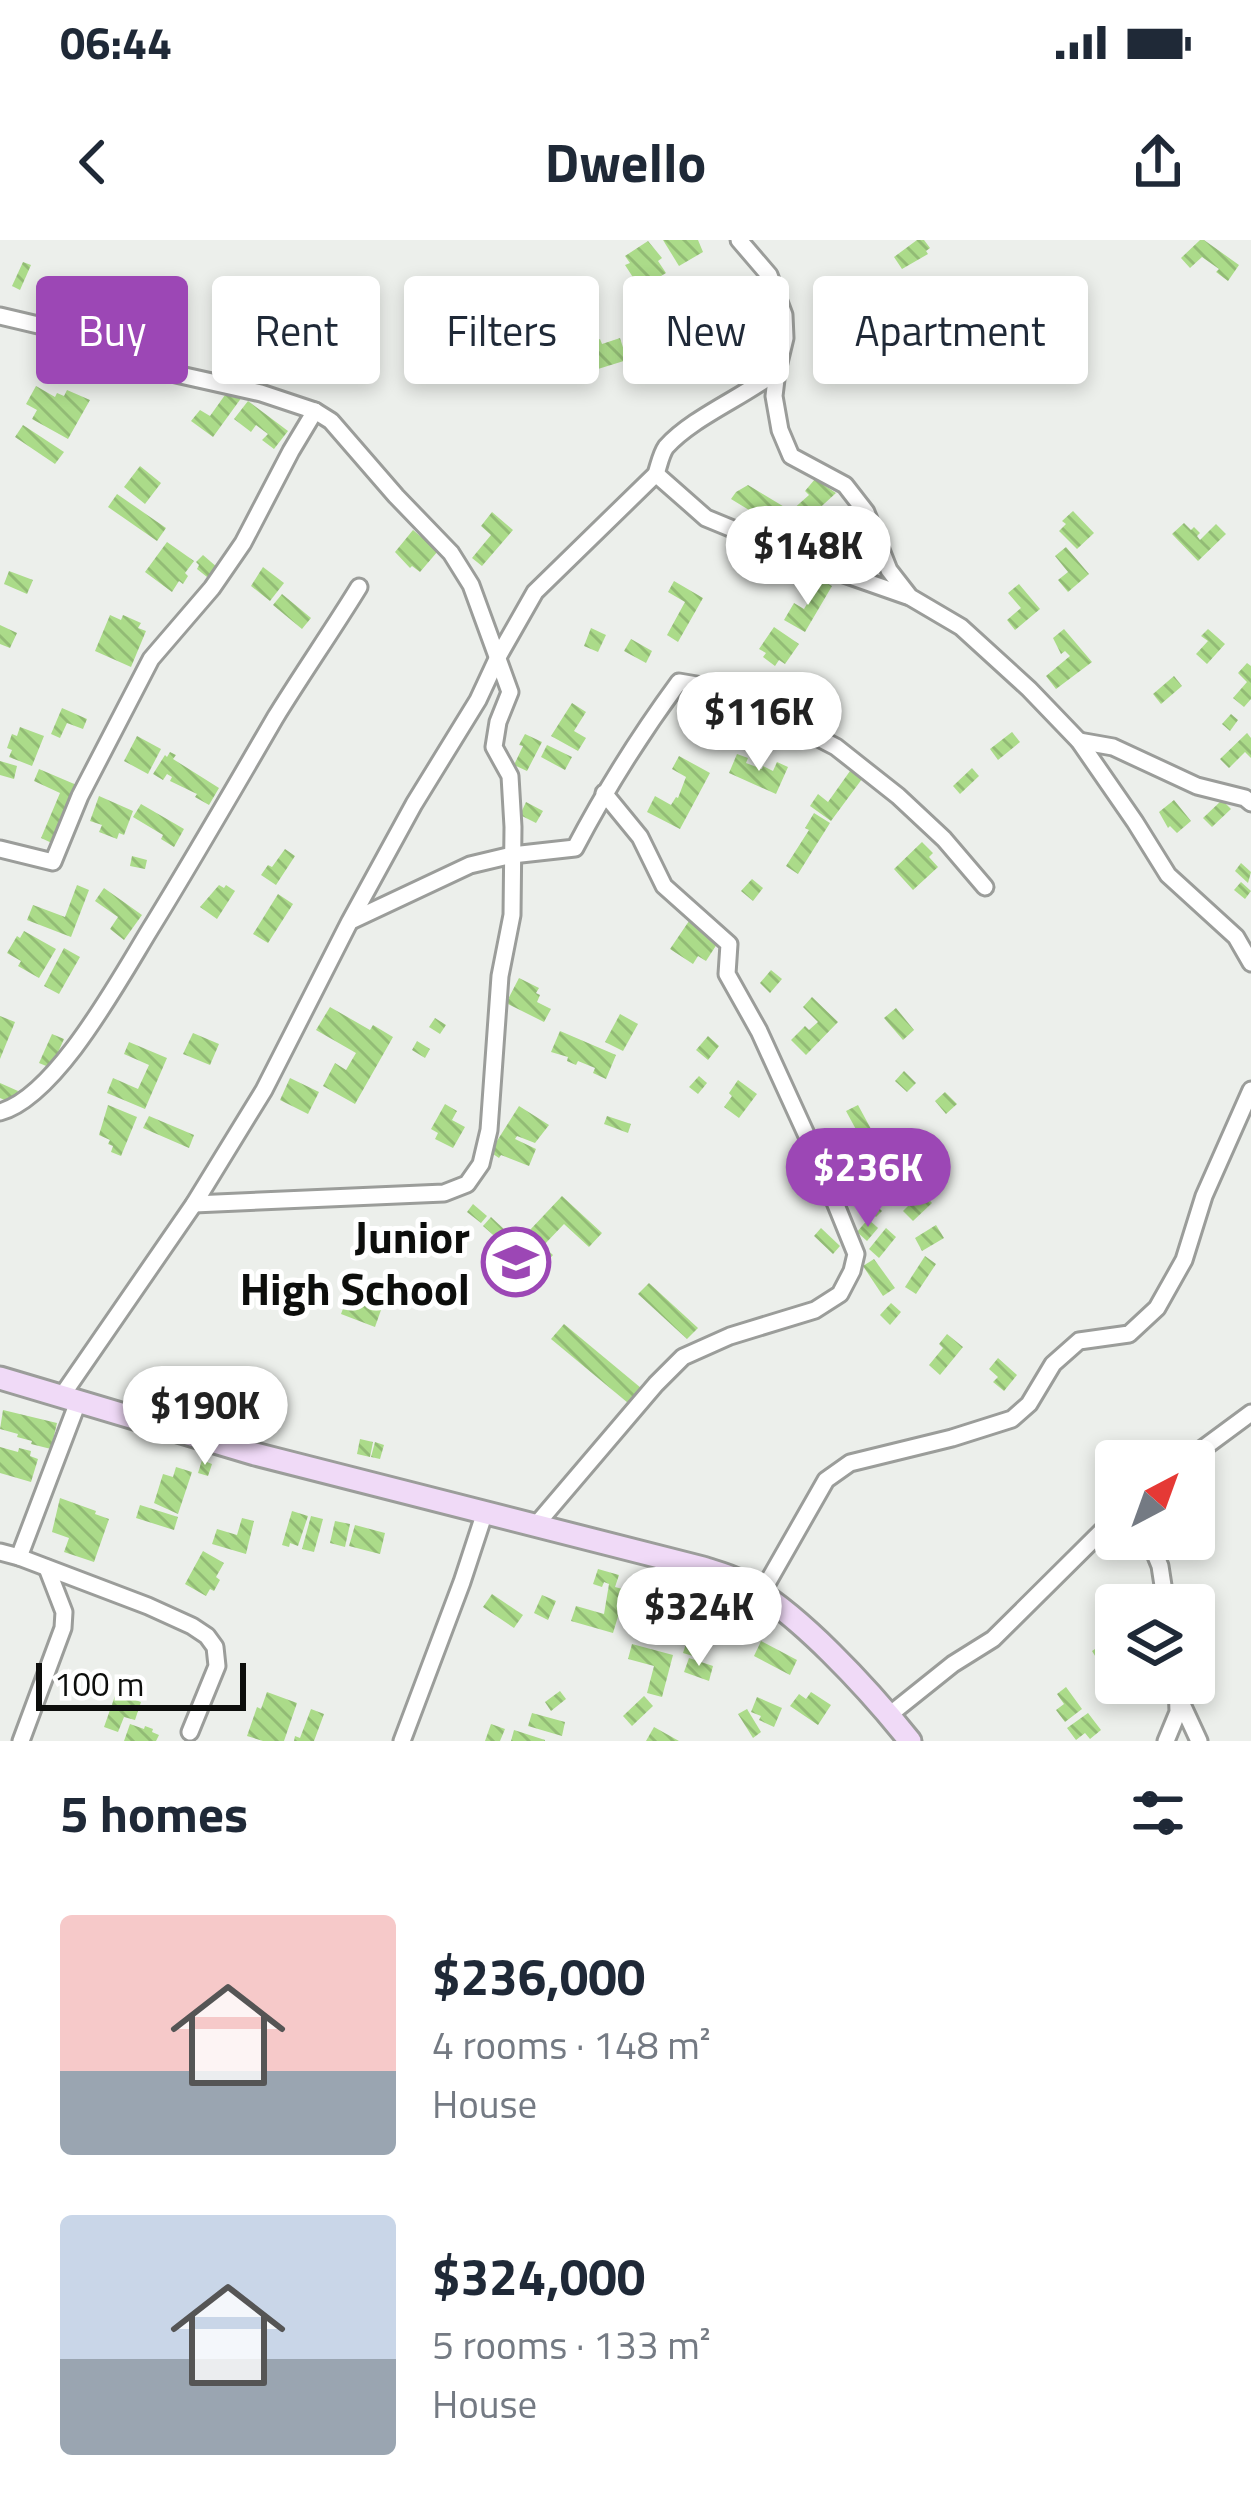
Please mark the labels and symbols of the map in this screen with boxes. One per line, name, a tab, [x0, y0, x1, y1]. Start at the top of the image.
pin: $148K	[724, 506, 892, 608]
pin: $116K	[675, 672, 843, 774]
pin: $236K	[784, 1128, 952, 1230]
place label: Junior High School	[240, 1202, 470, 1322]
school or university icon: Junior High School	[481, 1227, 551, 1297]
pin: $190K	[121, 1366, 289, 1468]
north arrow	[1095, 1440, 1215, 1560]
pin: $324K	[615, 1567, 783, 1669]
scale bar	[36, 1657, 246, 1710]

